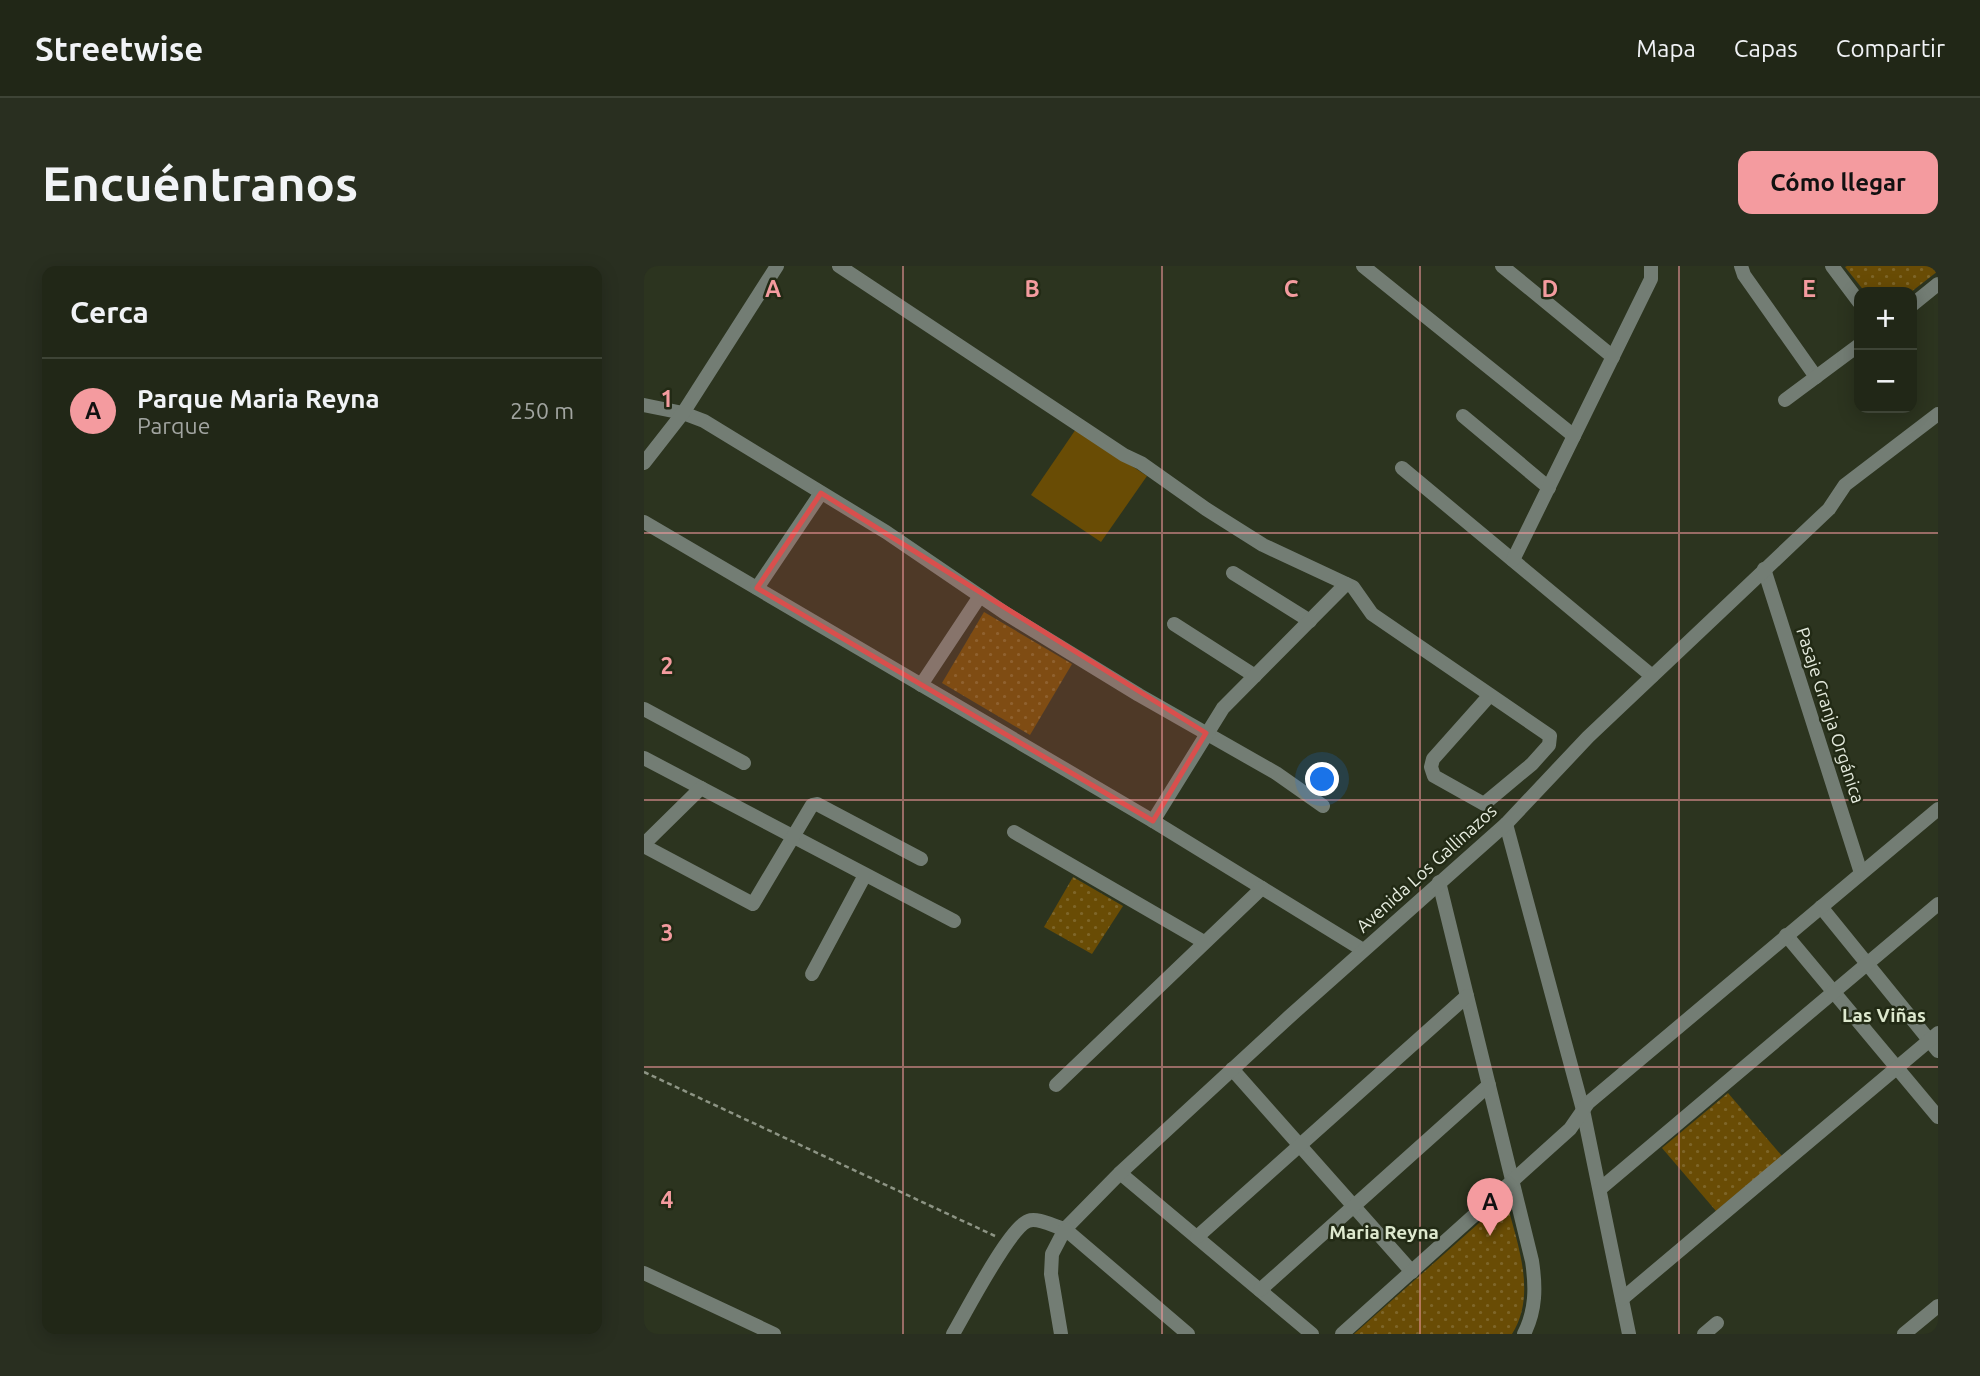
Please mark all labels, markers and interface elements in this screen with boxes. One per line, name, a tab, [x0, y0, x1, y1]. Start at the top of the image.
text: Streetwise	[35, 30, 203, 67]
text: Mapa	[1636, 35, 1696, 62]
text: Capas	[1734, 35, 1798, 62]
text: Compartir	[1836, 35, 1945, 62]
button: Cómo llegar	[1738, 151, 1938, 214]
text: Encuéntranos	[42, 155, 358, 210]
text: A	[765, 276, 781, 301]
text: B	[1024, 276, 1040, 301]
text: C	[1284, 276, 1299, 301]
text: D	[1542, 276, 1558, 301]
text: E	[1802, 276, 1816, 301]
map controls	[1854, 287, 1917, 413]
button: +	[1854, 287, 1917, 350]
text: Cerca	[70, 295, 149, 329]
button: −	[1854, 350, 1917, 413]
text: Parque Maria Reyna	[137, 384, 380, 413]
text: 1	[661, 386, 673, 411]
text: A	[85, 398, 101, 423]
text: 250 m	[510, 398, 574, 423]
text: Parque	[137, 413, 210, 438]
street label: Pasaje Granja Orgánica	[1793, 624, 1869, 806]
text: 2	[661, 653, 673, 678]
your location	[1305, 762, 1339, 796]
street label: Avenida Los Gallinazos	[1352, 800, 1500, 936]
text: 3	[661, 920, 673, 945]
district label: Las Viñas	[1842, 1004, 1926, 1026]
pin: A	[1467, 1178, 1513, 1236]
text: 4	[661, 1187, 674, 1212]
district label: Maria Reyna	[1329, 1221, 1439, 1243]

